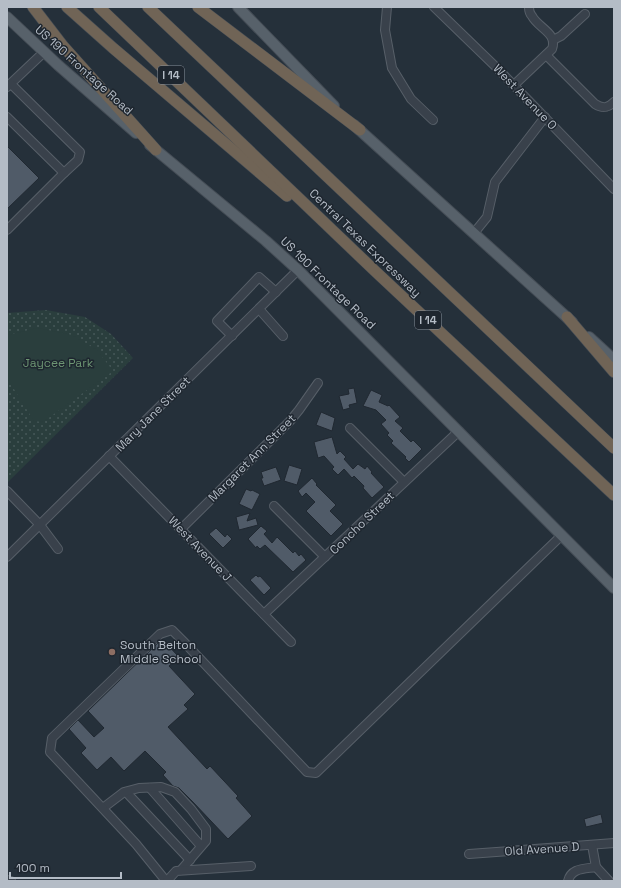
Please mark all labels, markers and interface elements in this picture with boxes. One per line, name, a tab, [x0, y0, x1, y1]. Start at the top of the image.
street label: US 190 Frontage Road	[32, 22, 136, 118]
street label: West Avenue O	[490, 61, 560, 133]
road number: I 14	[158, 66, 184, 84]
street label: Central Texas Expressway	[306, 185, 424, 301]
street label: US 190 Frontage Road	[277, 233, 379, 333]
road number: I 14	[415, 311, 441, 329]
park label: Jaycee Park	[23, 355, 94, 371]
street label: Mary Jane Street	[112, 373, 194, 455]
street label: Margaret Ann Street	[205, 411, 299, 505]
street label: Concho Street	[326, 488, 398, 558]
street label: West Avenue J	[165, 513, 235, 585]
place label: South Belton Middle School	[120, 637, 202, 667]
marker: South Belton Middle School	[107, 647, 117, 657]
street label: Old Avenue D	[504, 838, 580, 860]
scale bar	[10, 854, 121, 880]
text: 100 m	[16, 860, 50, 876]

